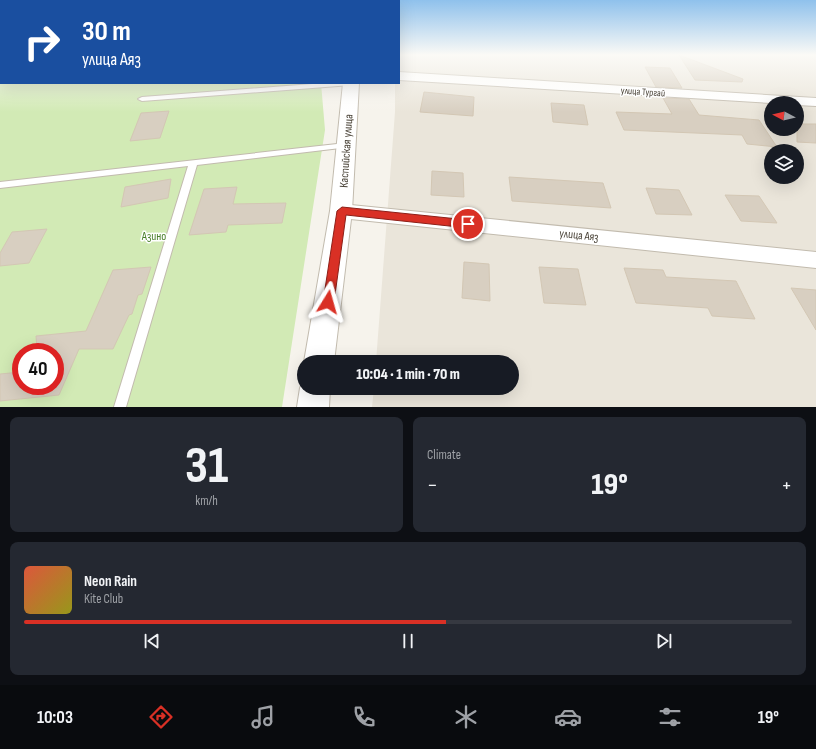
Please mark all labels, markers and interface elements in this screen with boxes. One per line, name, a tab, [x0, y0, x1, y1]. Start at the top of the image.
text: 30 m	[82, 15, 131, 48]
icon: right	[16, 16, 68, 68]
text: улица Аяз	[82, 49, 141, 70]
street label: улица Тургай	[620, 84, 665, 100]
north arrow	[764, 96, 804, 136]
map controls	[764, 96, 804, 184]
street label: Каспийская улица	[336, 113, 357, 188]
button: layers	[764, 144, 804, 184]
pin	[451, 207, 485, 241]
icon: arrive	[457, 213, 479, 235]
street label: улица Аяз	[559, 226, 599, 245]
park label: Азино	[141, 229, 166, 244]
position arrow	[307, 281, 349, 323]
speed limit sign: 40	[12, 343, 64, 395]
text: 10:04 · 1 min · 70 m	[356, 365, 460, 384]
text: 31	[185, 435, 228, 498]
text: Climate	[427, 447, 461, 463]
text: 19°	[591, 467, 628, 503]
text: −	[427, 472, 438, 499]
text: +	[781, 472, 792, 499]
text: km/h	[195, 493, 218, 509]
text: Neon Rain	[84, 572, 137, 591]
text: Kite Club	[84, 591, 123, 607]
icon: previous	[141, 630, 163, 652]
icon: pause	[397, 630, 419, 652]
icon: next	[653, 630, 675, 652]
icon: directions	[147, 703, 175, 731]
icon: music	[249, 703, 277, 731]
icon: phone	[350, 703, 378, 731]
icon: climate	[452, 703, 480, 731]
icon: car	[554, 703, 582, 731]
icon: filters	[656, 703, 684, 731]
text: 10:03	[37, 707, 73, 728]
text: 19°	[758, 707, 779, 728]

